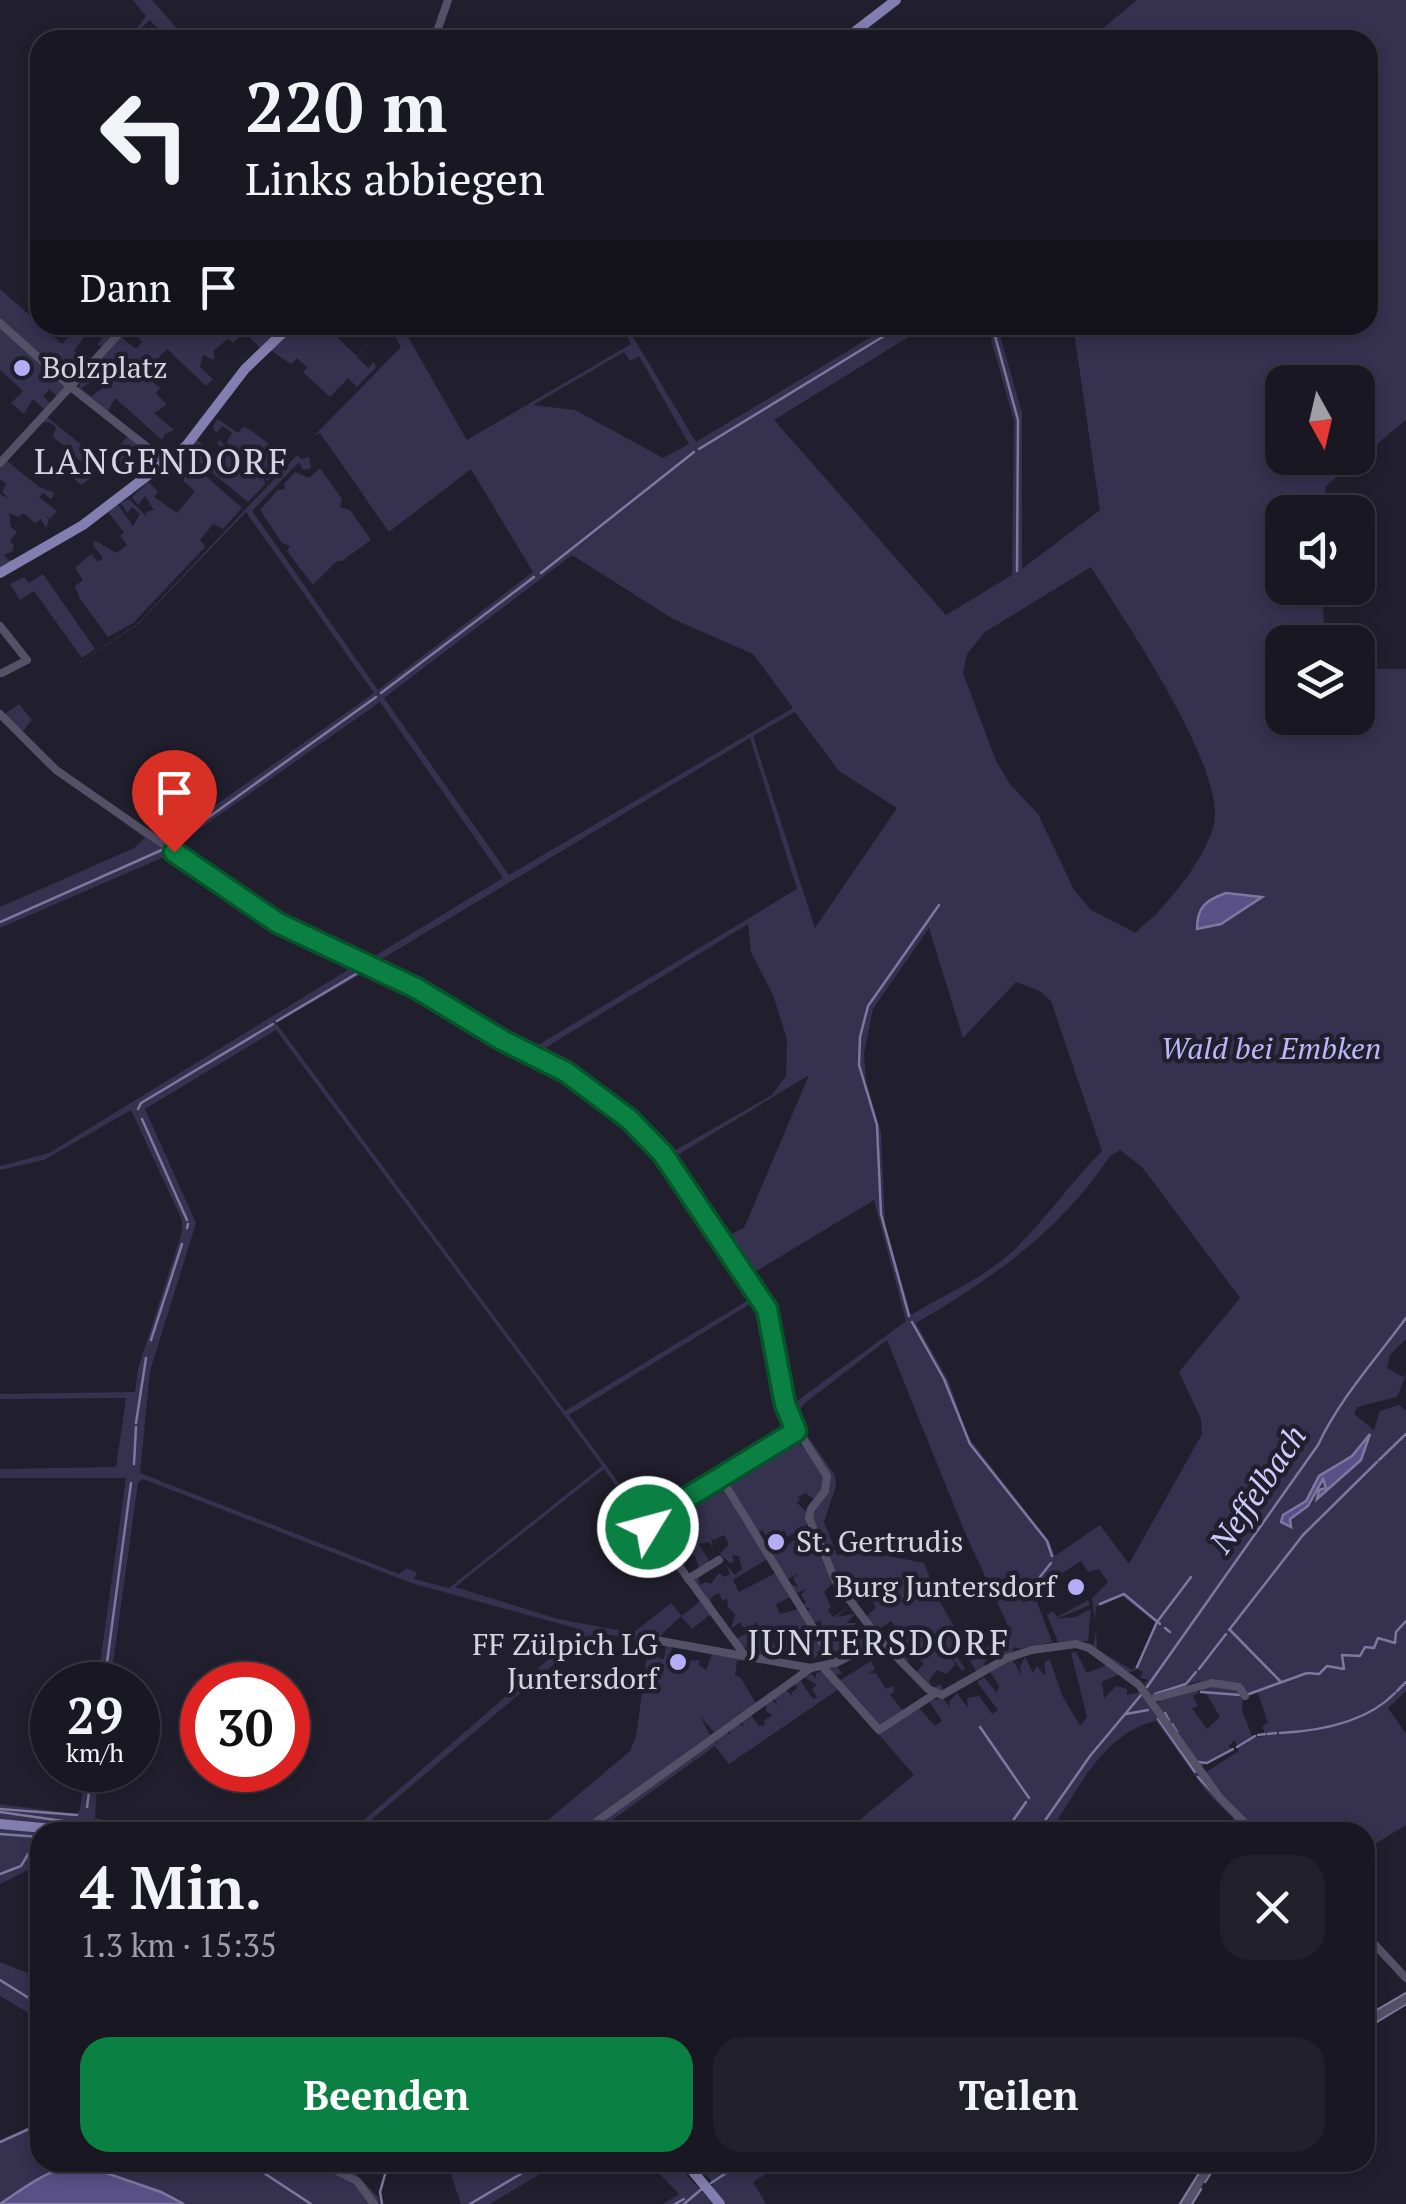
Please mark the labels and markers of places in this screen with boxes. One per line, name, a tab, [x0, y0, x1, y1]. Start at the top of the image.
place label: Bolzplatz	[42, 347, 168, 387]
marker: Bolzplatz	[11, 357, 33, 379]
pin	[132, 750, 217, 853]
place label: St. Gertrudis	[796, 1521, 963, 1561]
marker: St. Gertrudis	[765, 1531, 787, 1553]
place label: Burg Juntersdorf	[835, 1566, 1058, 1606]
marker: Burg Juntersdorf	[1065, 1576, 1087, 1598]
place label: FF Zülpich LG Juntersdorf	[472, 1624, 660, 1698]
marker: FF Zülpich LG Juntersdorf	[667, 1651, 689, 1673]

